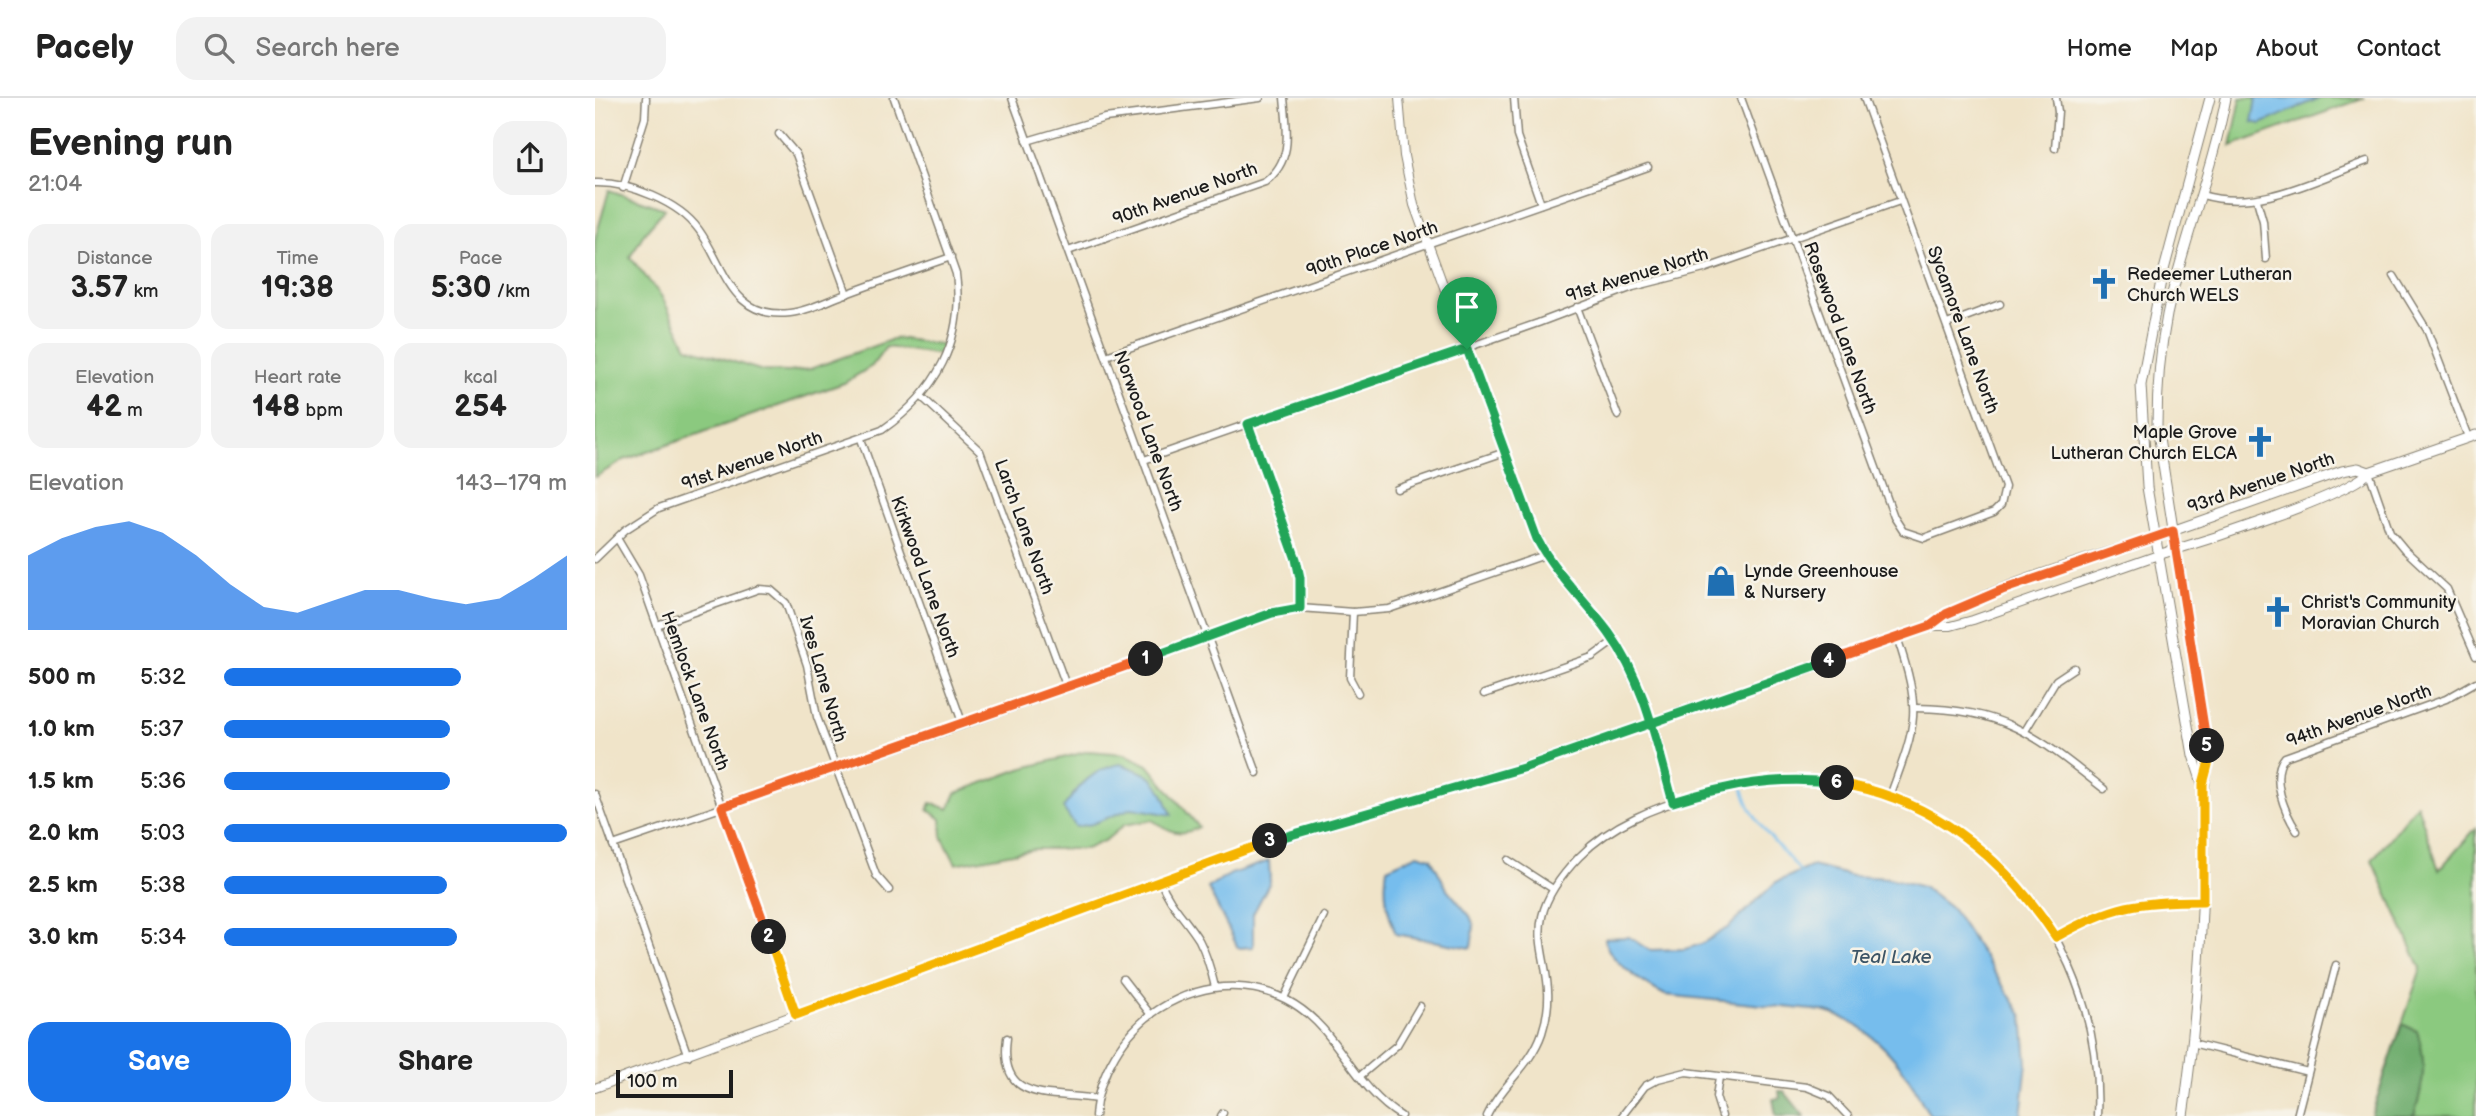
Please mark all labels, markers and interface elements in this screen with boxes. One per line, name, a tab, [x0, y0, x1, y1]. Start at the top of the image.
search box	[176, 17, 666, 80]
text: Pacely	[35, 28, 134, 68]
icon: search	[200, 29, 238, 67]
text: Search here	[256, 33, 400, 64]
text: Home	[2067, 34, 2132, 63]
text: Map	[2170, 34, 2218, 63]
text: About	[2256, 34, 2318, 63]
text: Contact	[2356, 34, 2441, 63]
text: Evening run	[28, 121, 233, 166]
button: share	[493, 121, 567, 195]
street label: 90th Avenue North	[1110, 158, 1260, 230]
text: 21:04	[28, 170, 82, 198]
street label: 90th Place North	[1303, 217, 1441, 281]
street label: Rosewood Lane North	[1799, 239, 1881, 417]
street label: 91st Avenue North	[1563, 243, 1711, 307]
street label: Sycamore Lane North	[1923, 243, 2003, 417]
text: Distance	[77, 247, 152, 270]
text: Time	[276, 247, 319, 270]
text: Pace	[459, 247, 502, 270]
place label: Redeemer Lutheran Church WELS	[2127, 264, 2292, 306]
church icon: Redeemer Lutheran Church WELS	[2087, 267, 2121, 301]
text: 3.57	[70, 270, 128, 306]
text: 19:38	[261, 270, 334, 306]
text: 5:30	[431, 270, 491, 306]
pin	[1437, 277, 1497, 349]
text: km	[128, 280, 159, 303]
text: /km	[491, 280, 530, 303]
icon: arrive	[1448, 288, 1486, 326]
street label: Norwood Lane North	[1109, 348, 1187, 514]
text: Elevation	[75, 366, 154, 389]
text: Heart rate	[254, 366, 341, 389]
text: kcal	[463, 366, 498, 389]
text: 42	[86, 389, 122, 425]
text: 148	[252, 389, 300, 425]
text: 254	[454, 389, 507, 425]
text: m	[122, 399, 143, 422]
text: bpm	[300, 399, 343, 422]
place label: Maple Grove Lutheran Church ELCA	[2050, 422, 2237, 464]
church icon: Maple Grove Lutheran Church ELCA	[2243, 425, 2277, 459]
street label: 91st Avenue North	[679, 427, 825, 495]
street label: 93rd Avenue North	[2185, 448, 2337, 518]
street label: Larch Lane North	[990, 457, 1058, 597]
text: Elevation	[28, 469, 124, 497]
text: 143–179 m	[456, 469, 567, 497]
street label: Kirkwood Lane North	[886, 493, 964, 661]
place label: Lynde Greenhouse & Nursery	[1744, 561, 1899, 603]
shop icon: Lynde Greenhouse & Nursery	[1704, 564, 1738, 598]
place label: Christ's Community Moravian Church	[2301, 592, 2457, 634]
church icon: Christ's Community Moravian Church	[2261, 595, 2295, 629]
street label: Hemlock Lane North	[656, 609, 734, 773]
street label: Ives Lane North	[795, 614, 851, 744]
pin: 1	[1129, 642, 1163, 676]
pin: 4	[1811, 644, 1847, 678]
text: 1	[1142, 647, 1150, 670]
text: 4	[1823, 649, 1834, 672]
text: 500 m	[28, 663, 96, 691]
text: 5:32	[140, 663, 186, 691]
street label: 94th Avenue North	[2284, 680, 2434, 752]
text: 1.0 km	[28, 715, 95, 743]
text: 5:37	[140, 715, 183, 743]
pin: 5	[2189, 728, 2225, 764]
text: 5	[2201, 734, 2212, 757]
pin: 6	[1819, 766, 1855, 800]
text: 1.5 km	[28, 767, 94, 795]
text: 5:36	[140, 767, 186, 795]
text: 6	[1831, 771, 1842, 794]
text: 2.0 km	[28, 819, 99, 847]
text: 5:03	[140, 819, 186, 847]
pin: 3	[1253, 824, 1287, 858]
text: 3	[1264, 829, 1275, 852]
text: 2.5 km	[28, 871, 98, 899]
text: 5:38	[140, 871, 185, 899]
pin: 2	[751, 920, 787, 954]
text: 3.0 km	[28, 923, 99, 951]
text: 5:34	[140, 923, 186, 951]
text: 2	[763, 925, 774, 948]
water label: Teal Lake	[1851, 946, 1931, 969]
button: Save	[28, 1022, 291, 1102]
button: Share	[305, 1022, 567, 1102]
scale bar	[616, 1067, 733, 1099]
text: 100 m	[627, 1070, 678, 1093]

